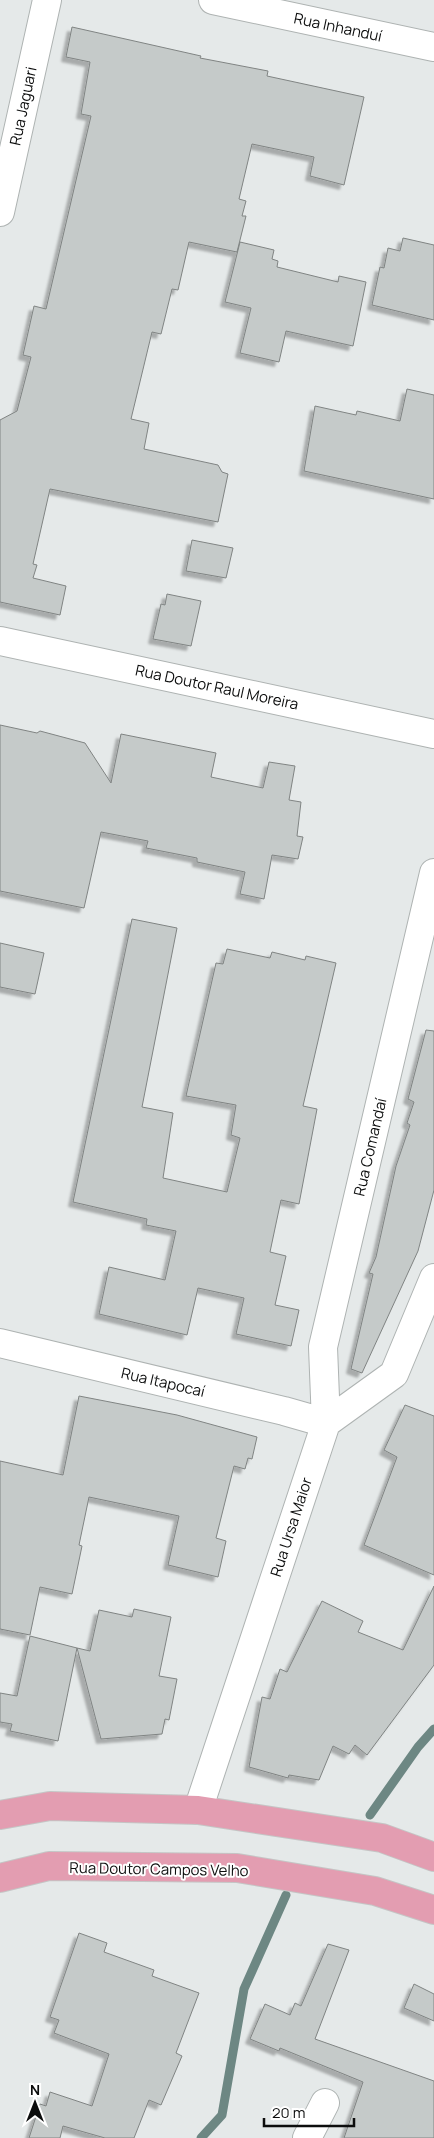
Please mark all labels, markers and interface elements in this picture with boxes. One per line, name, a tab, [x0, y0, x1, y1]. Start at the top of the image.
street label: Rua Inhanduí	[292, 7, 384, 47]
street label: Rua Jaguari	[4, 65, 42, 147]
street label: Rua Doutor Raul Moreira	[134, 659, 300, 715]
street label: Rua Comandaí	[349, 1095, 392, 1198]
street label: Rua Itapocaí	[119, 1362, 207, 1402]
street label: Rua Ursa Maior	[265, 1474, 317, 1579]
street label: Rua Doutor Campos Velho	[69, 1857, 249, 1881]
north arrow	[10, 2078, 60, 2128]
text: N	[30, 2080, 40, 2099]
scale bar	[264, 2096, 354, 2128]
text: 20 m	[272, 2102, 305, 2123]

